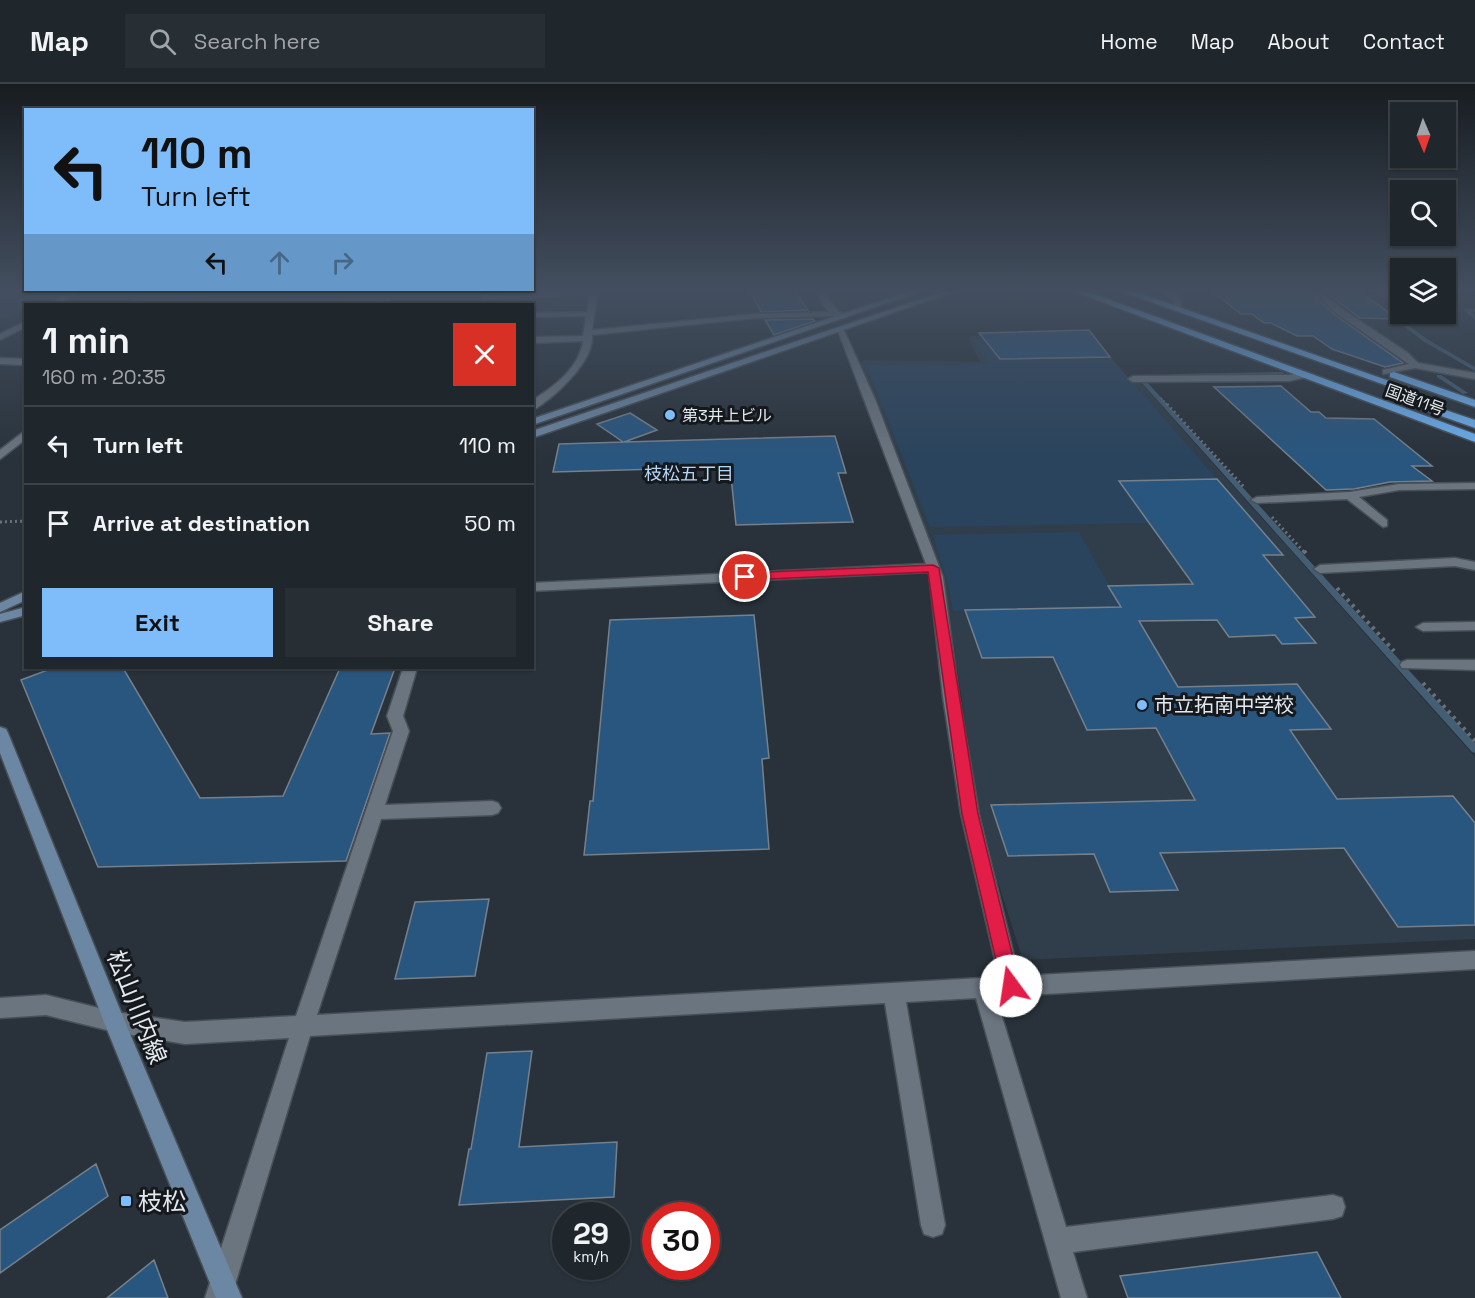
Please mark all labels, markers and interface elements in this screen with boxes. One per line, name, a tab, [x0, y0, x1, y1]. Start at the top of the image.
search box	[125, 14, 545, 68]
text: Map	[30, 23, 89, 59]
icon: search	[146, 25, 179, 58]
text: Search here	[194, 27, 321, 55]
text: Home	[1100, 28, 1158, 55]
text: Map	[1191, 28, 1235, 55]
text: About	[1268, 28, 1330, 55]
text: Contact	[1363, 28, 1445, 55]
north arrow	[1390, 102, 1456, 168]
map controls	[1390, 102, 1456, 324]
text: 110 m	[141, 127, 253, 180]
icon: left	[42, 132, 120, 210]
text: Turn left	[141, 179, 251, 214]
button: search	[1390, 180, 1456, 246]
icon: left	[200, 246, 233, 279]
icon: ahead	[263, 246, 296, 279]
icon: right	[326, 246, 359, 279]
button: layers	[1390, 258, 1456, 324]
text: 1 min	[42, 318, 130, 364]
button: close	[453, 323, 516, 386]
text: 160 m · 20:35	[42, 364, 166, 390]
street label: 国道11号	[1383, 380, 1447, 420]
place label: 第3井上ビル	[682, 405, 772, 426]
marker: 第3井上ビル	[663, 408, 677, 422]
icon: left	[42, 429, 75, 462]
text: Turn left	[93, 431, 183, 459]
text: 110 m	[459, 431, 516, 459]
district label: 枝松五丁目	[644, 462, 734, 485]
icon: arrive	[42, 507, 75, 540]
text: Arrive at destination	[93, 509, 310, 537]
text: 50 m	[464, 509, 516, 537]
pin	[719, 551, 770, 602]
icon: arrive	[728, 560, 761, 593]
button: Exit	[42, 588, 273, 657]
button: Share	[285, 588, 516, 657]
place label: 市立拓南中学校	[1154, 692, 1294, 718]
marker: 市立拓南中学校	[1135, 698, 1149, 712]
street label: 松山川内線	[100, 946, 174, 1068]
position arrow	[979, 954, 1043, 1018]
place label: 枝松	[138, 1186, 186, 1217]
marker: 枝松	[119, 1194, 133, 1208]
speed limit sign: 30	[642, 1202, 720, 1280]
text: 29	[573, 1214, 609, 1253]
text: km/h	[573, 1247, 609, 1266]

